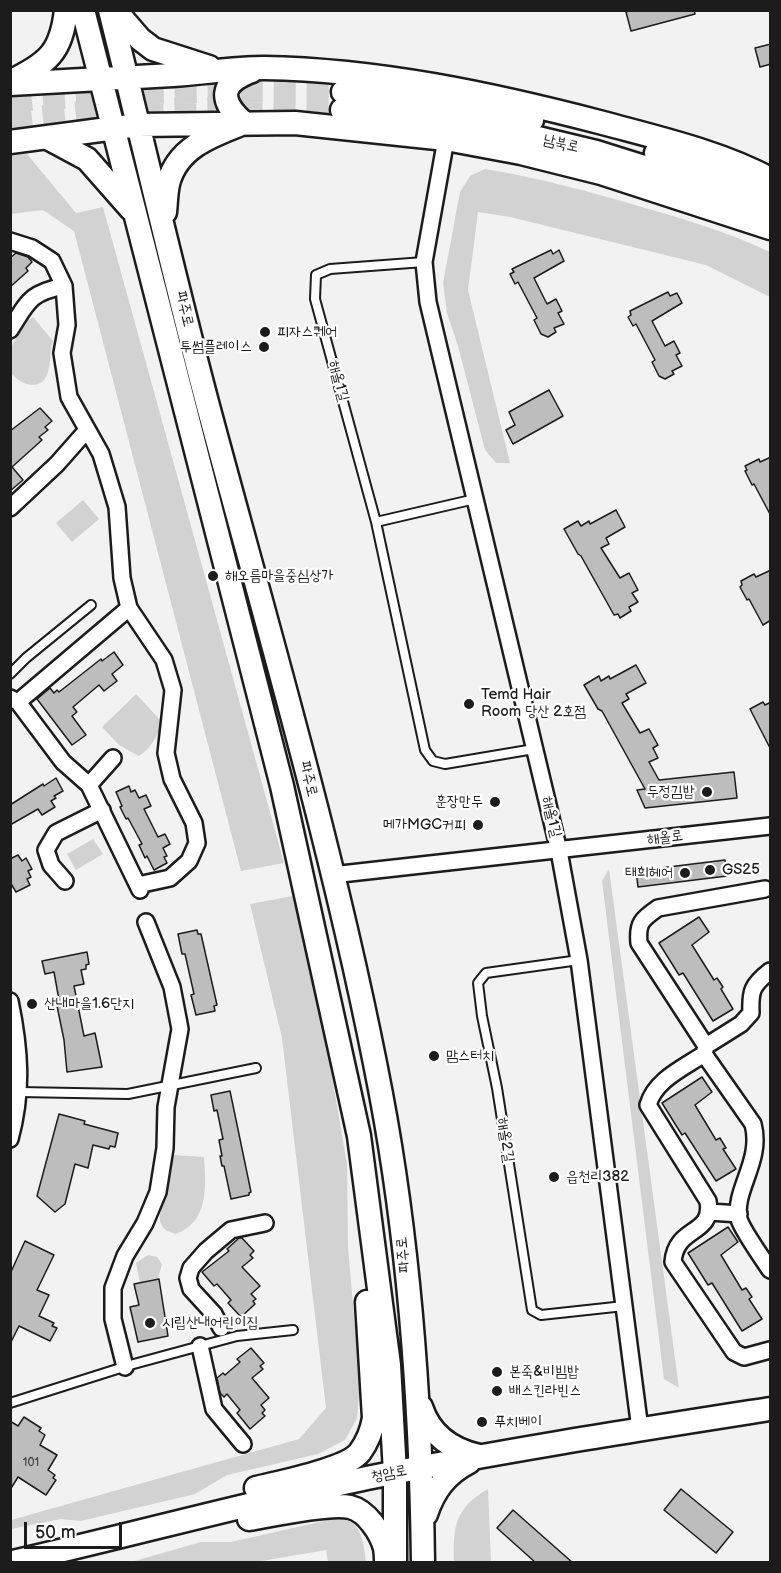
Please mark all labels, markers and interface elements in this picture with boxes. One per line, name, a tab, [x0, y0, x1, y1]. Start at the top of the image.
street label: 남북로	[541, 131, 581, 157]
street label: 파주로	[171, 289, 197, 329]
place label: 피자스퀘어	[277, 323, 337, 341]
marker: 피자스퀘어	[258, 325, 272, 339]
place label: 투썸플레이스	[180, 338, 252, 356]
marker: 투썸플레이스	[257, 340, 271, 354]
street label: 해올1길	[324, 358, 352, 404]
place label: 해오름마을중심상가	[225, 567, 334, 585]
marker: 해오름마을중심상가	[206, 569, 220, 583]
place label: Temd Hair Room 당산 2호점	[481, 686, 586, 721]
marker: Temd Hair Room 당산 2호점	[462, 697, 476, 711]
street label: 파주로	[295, 759, 321, 799]
place label: 두정김밥	[647, 783, 695, 801]
marker: 두정김밥	[700, 785, 714, 799]
place label: 훈장만두	[435, 793, 483, 811]
street label: 해올1길	[537, 794, 565, 840]
marker: 훈장만두	[488, 795, 502, 809]
place label: 메가MGC커피	[383, 816, 466, 834]
marker: 메가MGC커피	[471, 818, 485, 832]
street label: 해올로	[646, 827, 684, 849]
place label: GS25	[722, 861, 760, 879]
marker: GS25	[703, 863, 717, 877]
place label: 태희헤어	[625, 864, 673, 882]
marker: 태희헤어	[678, 866, 692, 880]
place label: 산내마을1.6단지	[44, 995, 134, 1013]
marker: 산내마을1.6단지	[25, 997, 39, 1011]
place label: 맘스터치	[446, 1047, 494, 1065]
marker: 맘스터치	[427, 1049, 441, 1063]
street label: 해올2길	[493, 1116, 517, 1164]
place label: 읍천리382	[566, 1168, 629, 1186]
marker: 읍천리382	[547, 1170, 561, 1184]
street label: 파주로	[393, 1236, 415, 1274]
place label: 시립산내어린이집	[162, 1314, 259, 1332]
marker: 시립산내어린이집	[143, 1316, 157, 1330]
place label: 본죽&비빔밥	[509, 1363, 579, 1381]
marker: 본죽&비빔밥	[490, 1365, 504, 1379]
place label: 배스킨라빈스	[509, 1382, 581, 1400]
marker: 배스킨라빈스	[490, 1384, 504, 1398]
place label: 푸치베이	[494, 1413, 542, 1431]
marker: 푸치베이	[475, 1415, 489, 1429]
house number: 101	[23, 1456, 39, 1470]
street label: 청암로	[370, 1462, 408, 1486]
scale bar	[27, 1510, 124, 1548]
text: 50 m	[35, 1522, 76, 1543]

